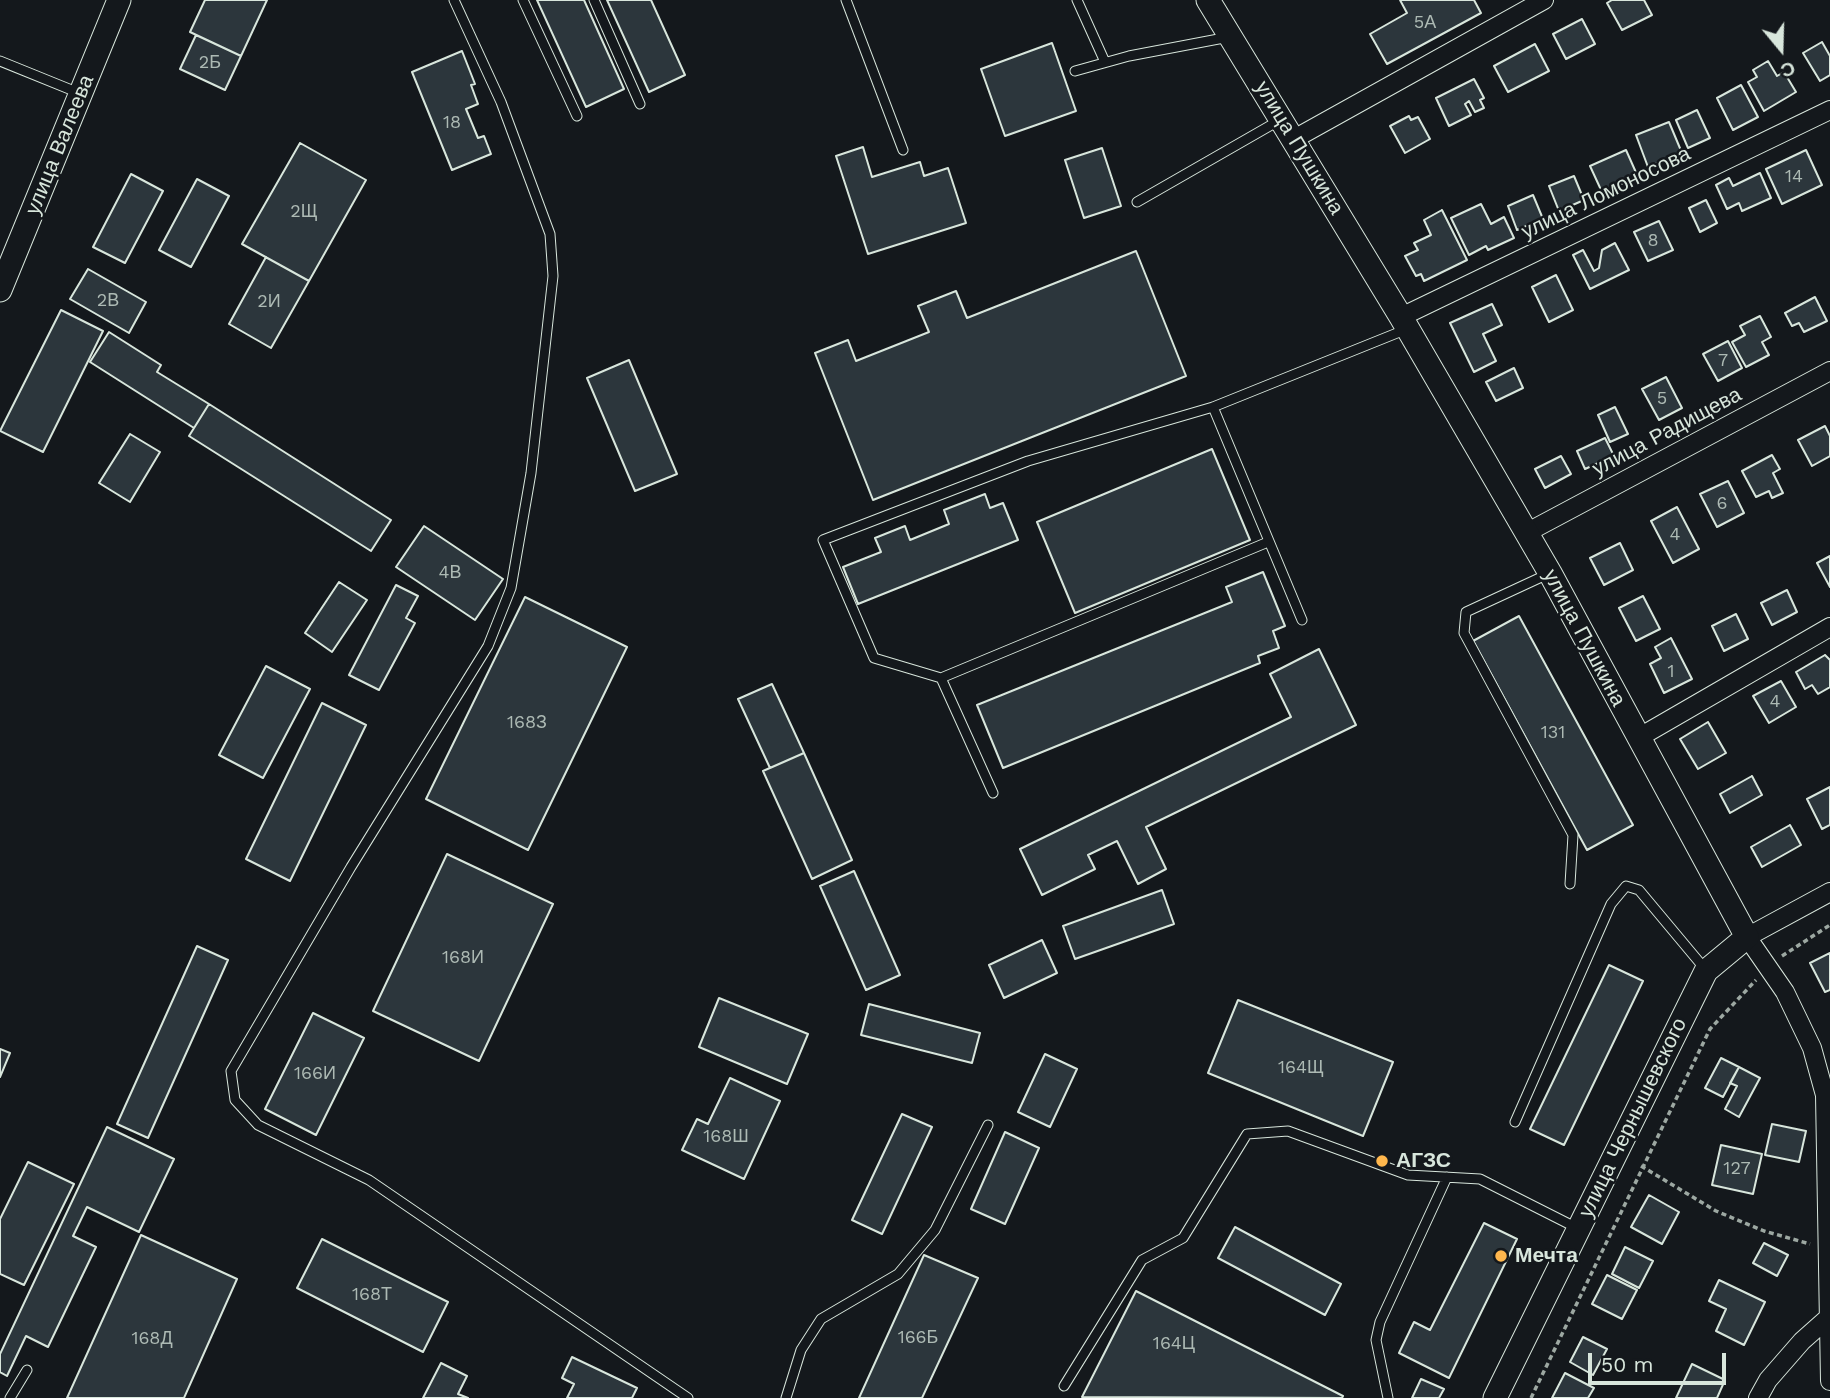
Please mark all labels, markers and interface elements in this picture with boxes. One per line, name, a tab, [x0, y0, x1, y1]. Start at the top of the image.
house number: 5А	[1414, 12, 1436, 34]
north arrow	[1746, 14, 1816, 84]
house number: 2Б	[199, 52, 221, 74]
text: С	[1778, 56, 1798, 82]
street label: улица Валеева	[20, 71, 100, 219]
street label: улица Пушкина	[1249, 77, 1349, 219]
house number: 18	[443, 112, 461, 134]
street label: улица Ломоносова	[1517, 141, 1695, 245]
house number: 14	[1785, 166, 1803, 188]
house number: 2Щ	[290, 201, 318, 223]
house number: 8	[1647, 230, 1659, 252]
house number: 2В	[97, 290, 119, 312]
house number: 2И	[257, 291, 281, 313]
house number: 7	[1718, 350, 1728, 372]
street label: улица Радищева	[1588, 382, 1746, 482]
house number: 5	[1657, 388, 1667, 410]
house number: 6	[1717, 493, 1727, 515]
house number: 4	[1670, 524, 1680, 546]
house number: 4В	[438, 562, 462, 584]
street label: улица Пушкина	[1537, 565, 1631, 711]
house number: 1	[1667, 661, 1675, 683]
house number: 4	[1770, 691, 1780, 713]
house number: 168З	[507, 712, 547, 734]
house number: 131	[1541, 722, 1565, 744]
house number: 168И	[442, 947, 484, 969]
street label: улица Чернышевского	[1574, 1014, 1692, 1222]
house number: 164Щ	[1278, 1057, 1324, 1079]
house number: 166И	[294, 1063, 336, 1085]
house number: 168Ш	[703, 1126, 749, 1148]
place label: АГЗС	[1396, 1148, 1451, 1174]
marker: АГЗС	[1374, 1153, 1390, 1169]
house number: 127	[1723, 1158, 1751, 1180]
place label: Мечта	[1515, 1243, 1578, 1269]
marker: Мечта	[1493, 1248, 1509, 1264]
house number: 168Т	[352, 1284, 392, 1306]
house number: 166Б	[898, 1327, 938, 1349]
house number: 168Д	[131, 1328, 173, 1350]
house number: 164Ц	[1153, 1333, 1195, 1355]
scale bar	[1592, 1338, 1730, 1382]
text: 50 m	[1601, 1352, 1653, 1377]

